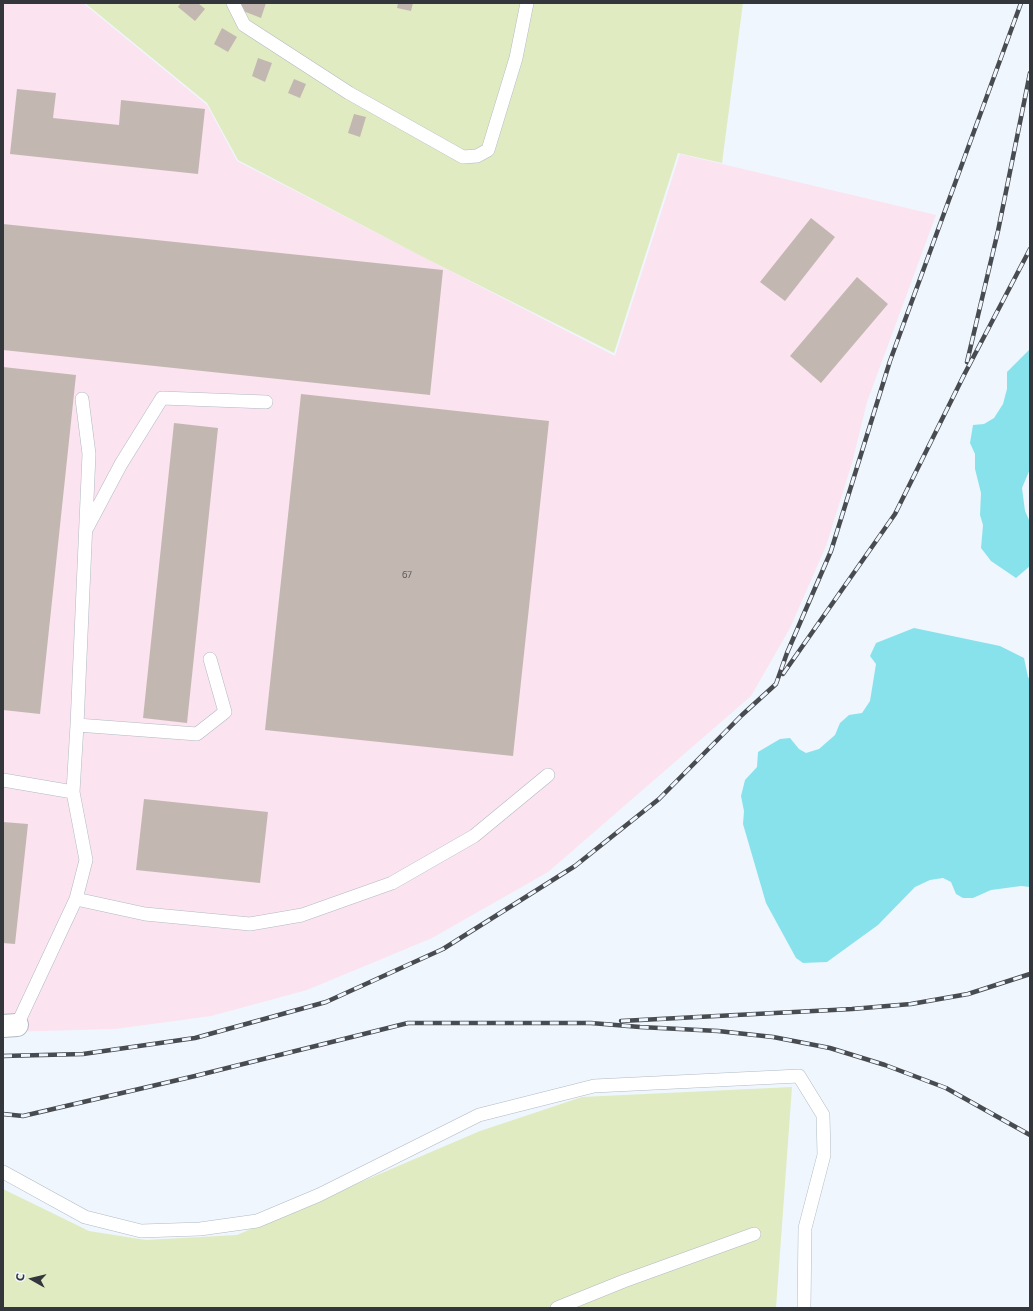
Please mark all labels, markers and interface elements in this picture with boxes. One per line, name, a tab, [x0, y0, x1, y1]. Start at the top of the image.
house number: 67	[402, 570, 412, 580]
north arrow	[12, 1259, 52, 1299]
text: С	[13, 1273, 27, 1282]

